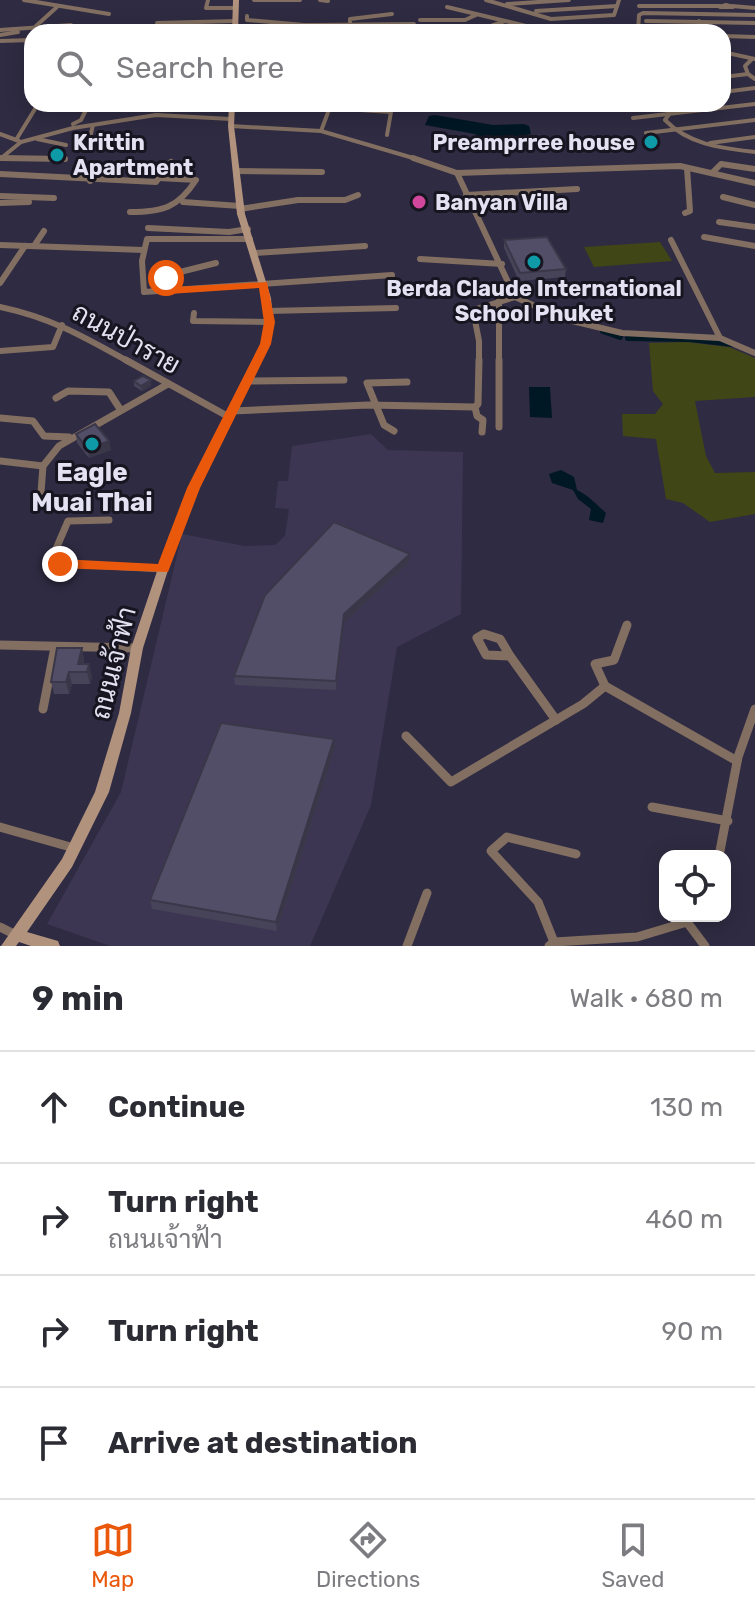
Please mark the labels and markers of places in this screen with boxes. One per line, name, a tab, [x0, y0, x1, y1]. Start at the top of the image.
place label: Krittin Apartment	[73, 129, 193, 181]
place label: Preamprree house	[432, 129, 635, 156]
marker: Preamprree house	[642, 133, 660, 151]
marker: Krittin Apartment	[48, 146, 66, 164]
place label: Banyan Villa	[435, 189, 568, 216]
marker: Banyan Villa	[410, 193, 428, 211]
marker: Berda Claude International School Phuket	[525, 253, 543, 271]
place label: Berda Claude International School Phuket	[386, 275, 682, 327]
marker: Eagle Muai Thai	[83, 435, 101, 453]
place label: Eagle Muai Thai	[31, 457, 153, 518]

